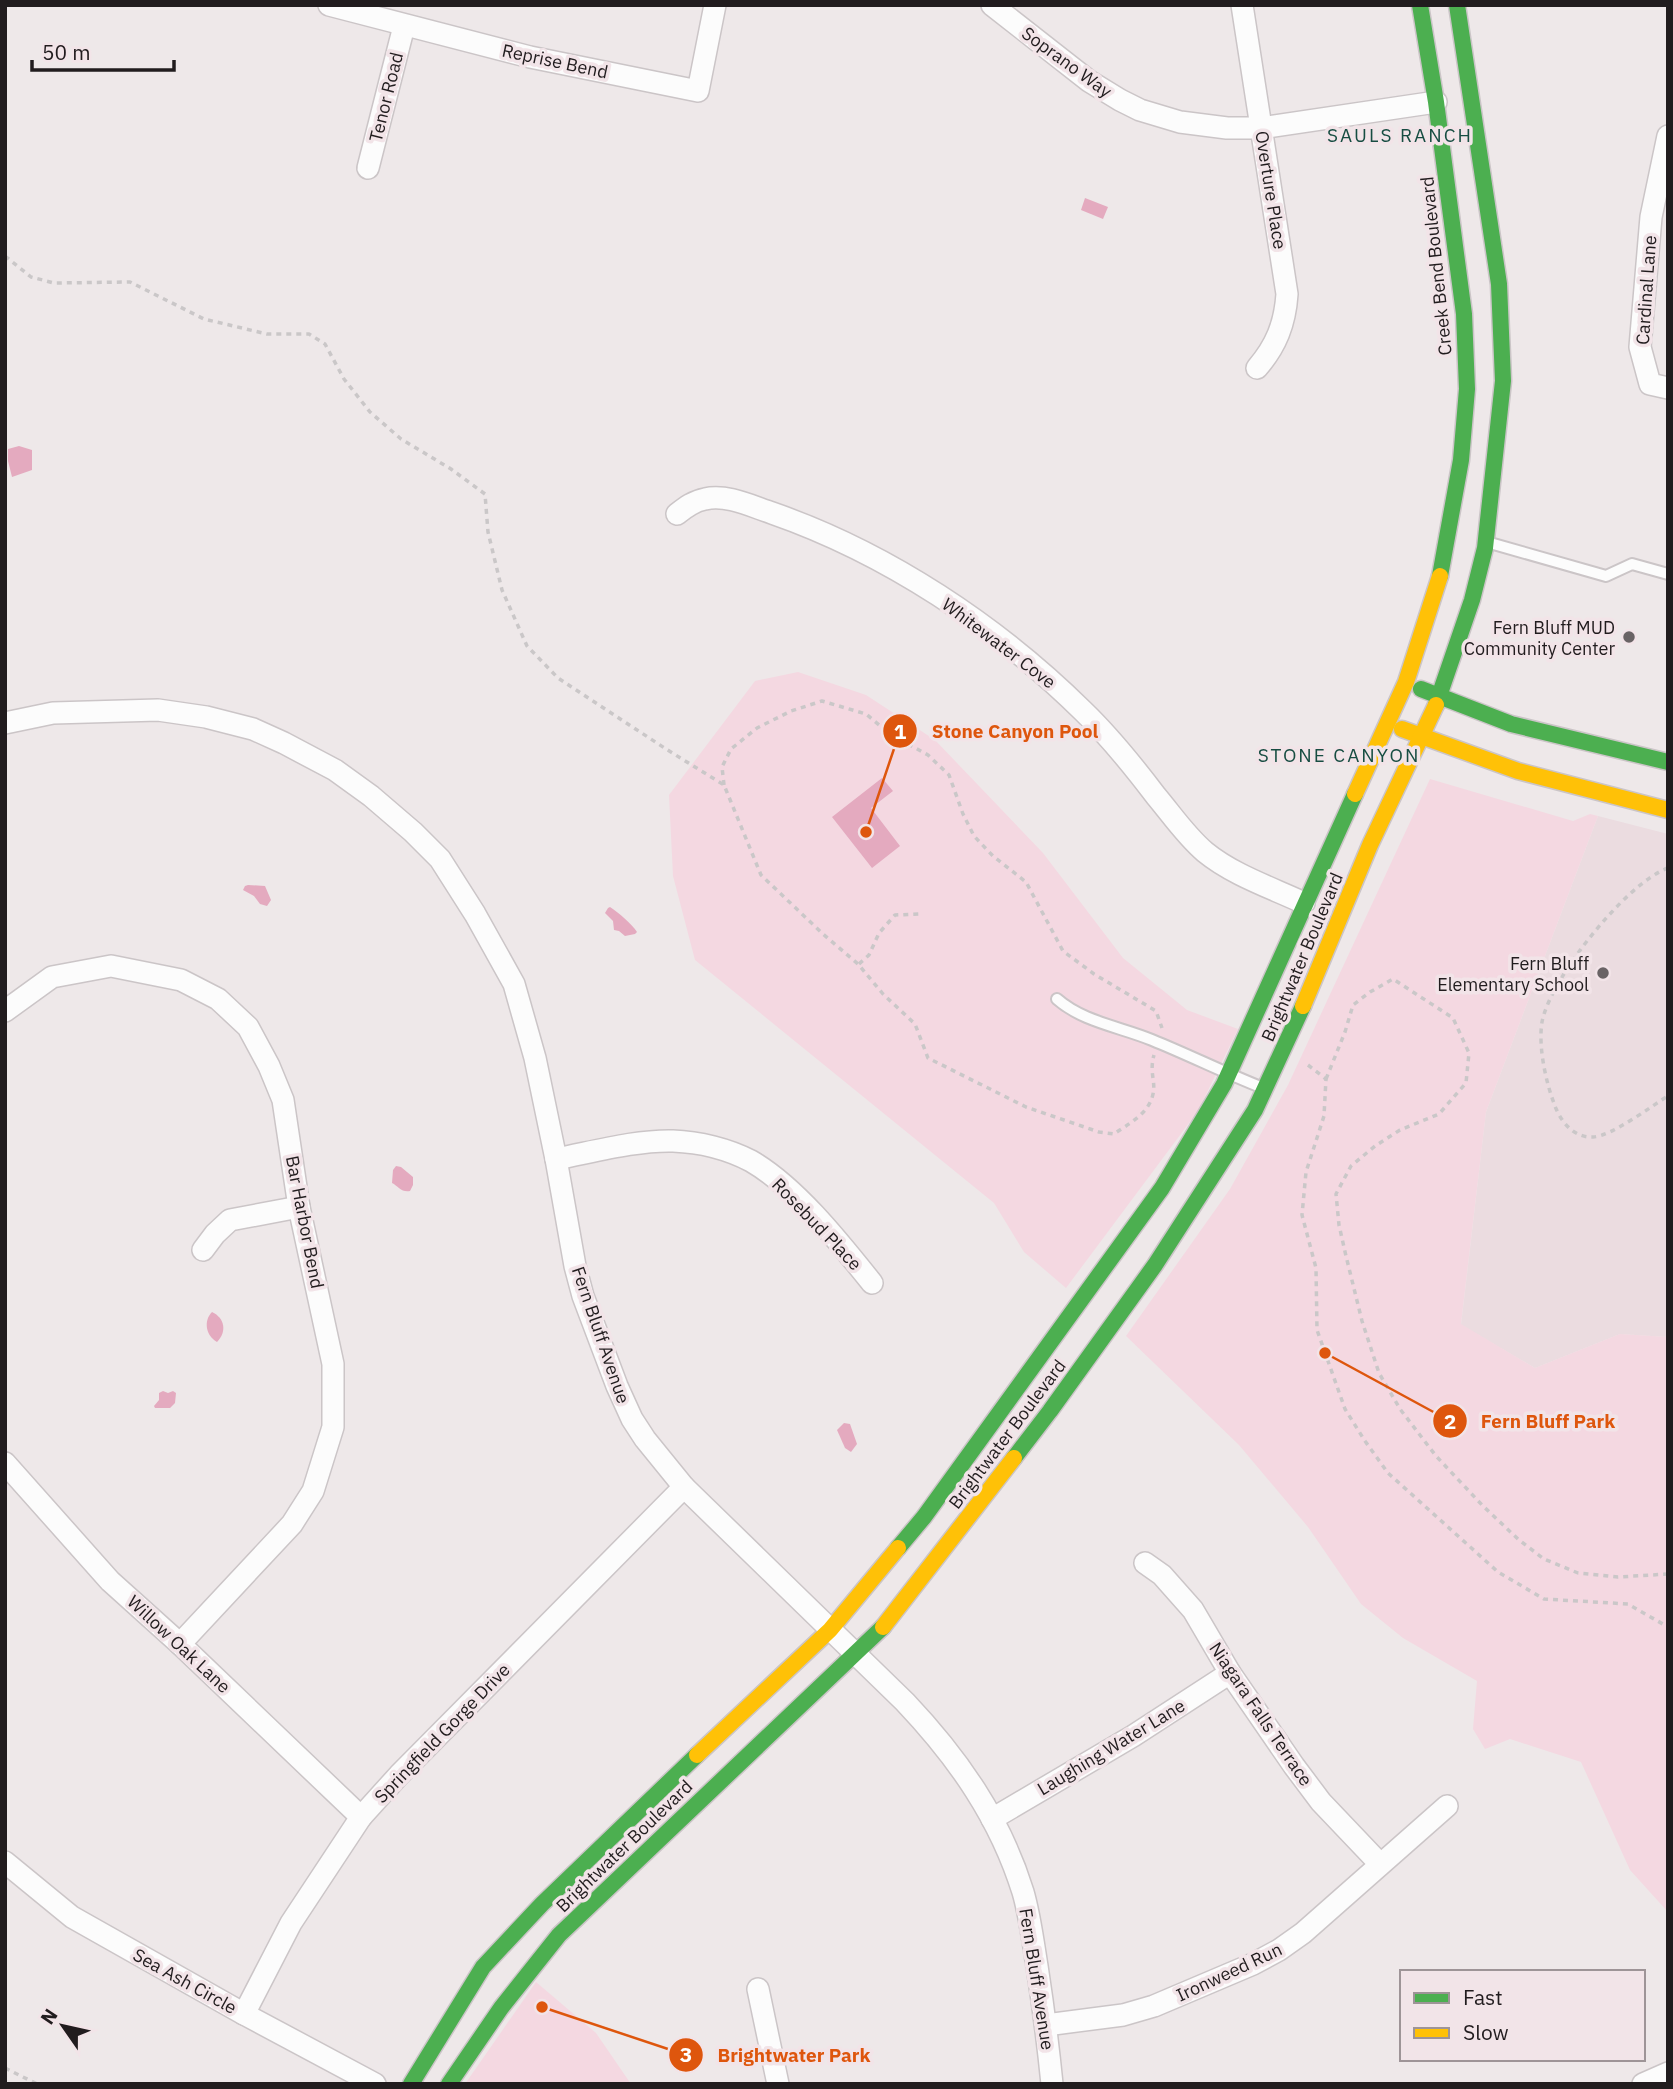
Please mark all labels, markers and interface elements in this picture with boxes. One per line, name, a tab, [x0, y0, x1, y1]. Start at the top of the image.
street label: Soprano Way	[1017, 22, 1117, 102]
scale bar	[32, 28, 173, 72]
text: 50 m	[42, 38, 91, 66]
street label: Reprise Bend	[500, 39, 610, 83]
street label: Tenor Road	[364, 50, 408, 144]
district label: SAULS RANCH	[1327, 123, 1473, 147]
street label: Overture Place	[1250, 129, 1292, 251]
street label: Creek Bend Boulevard	[1415, 175, 1457, 357]
street label: Cardinal Lane	[1631, 234, 1661, 346]
street label: Whitewater Cove	[937, 593, 1061, 693]
place label: Fern Bluff MUD Community Center	[1464, 616, 1615, 660]
marker: Fern Bluff MUD Community Center	[1621, 629, 1637, 645]
callout: Stone Canyon Pool	[882, 711, 1112, 751]
text: 1	[894, 717, 907, 745]
text: Stone Canyon Pool	[932, 719, 1098, 743]
district label: STONE CANYON	[1258, 743, 1420, 767]
street label: Brightwater Boulevard	[1256, 869, 1348, 1045]
place label: Fern Bluff Elementary School	[1437, 952, 1589, 996]
marker: Fern Bluff Elementary School	[1595, 965, 1611, 981]
street label: Bar Harbor Bend	[281, 1154, 329, 1290]
street label: Rosebud Place	[767, 1173, 867, 1275]
street label: Fern Bluff Avenue	[567, 1263, 635, 1407]
street label: Brightwater Boulevard	[943, 1355, 1071, 1513]
callout: Fern Bluff Park	[1432, 1401, 1630, 1441]
text: 2	[1444, 1407, 1456, 1435]
text: Fern Bluff Park	[1481, 1409, 1615, 1433]
street label: Willow Oak Lane	[122, 1590, 236, 1698]
street label: Niagara Falls Terrace	[1204, 1638, 1318, 1790]
street label: Springfield Gorge Drive	[369, 1658, 515, 1808]
street label: Laughing Water Lane	[1033, 1694, 1189, 1800]
street label: Brightwater Boulevard	[551, 1775, 697, 1917]
street label: Fern Bluff Avenue	[1014, 1906, 1060, 2052]
street label: Ironweed Run	[1172, 1937, 1286, 2007]
street label: Sea Ash Circle	[129, 1943, 241, 2019]
legend	[1400, 1970, 1645, 2061]
text: Fast	[1463, 1983, 1503, 2011]
north arrow	[28, 1991, 98, 2061]
text: N	[35, 2004, 63, 2029]
text: Slow	[1463, 2018, 1509, 2046]
callout: Brightwater Park	[669, 2035, 885, 2075]
text: 3	[680, 2040, 692, 2068]
text: Brightwater Park	[718, 2043, 871, 2067]

